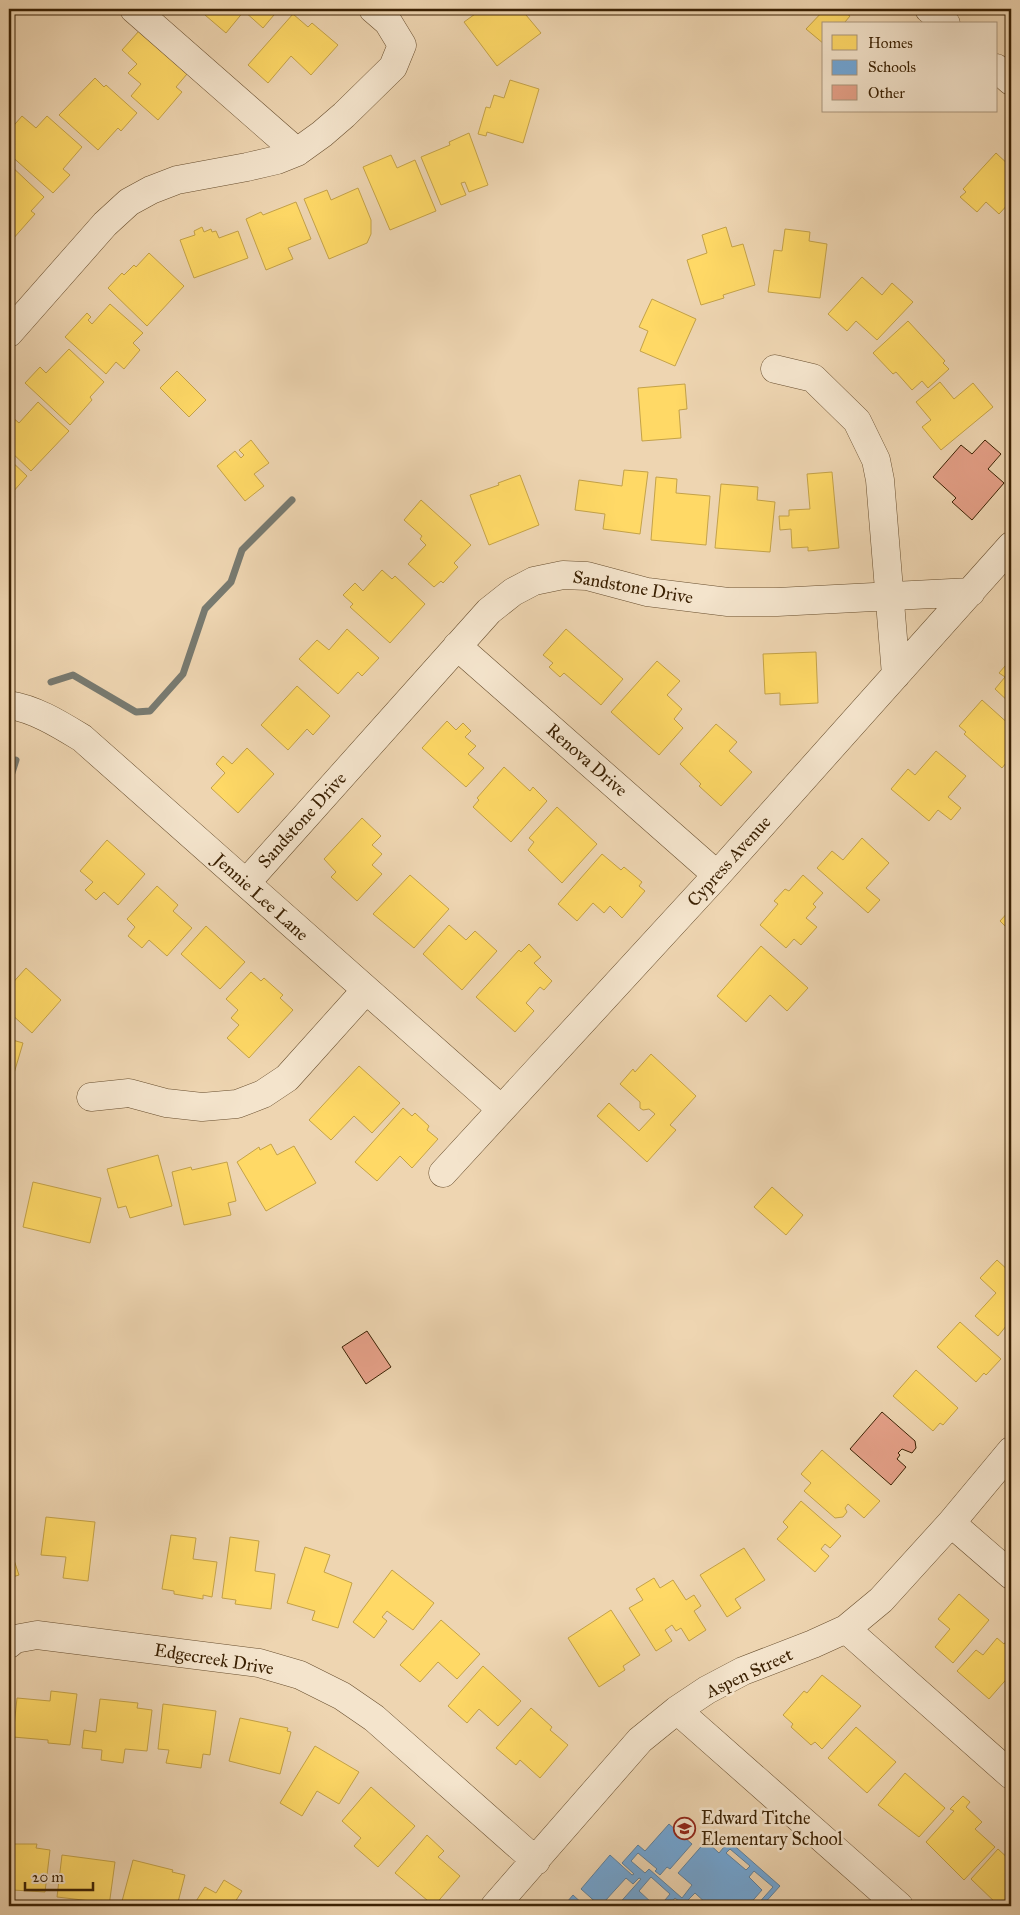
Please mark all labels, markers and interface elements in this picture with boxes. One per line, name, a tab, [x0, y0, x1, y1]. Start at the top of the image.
legend	[822, 22, 998, 112]
text: Homes	[868, 34, 913, 52]
text: Schools	[868, 58, 916, 76]
text: Other	[868, 84, 905, 102]
street label: Sandstone Drive	[571, 566, 695, 608]
street label: Renova Drive	[542, 719, 632, 801]
street label: Sandstone Drive	[253, 767, 351, 873]
street label: Cypress Avenue	[682, 811, 776, 911]
street label: Jennie Lee Lane	[207, 847, 313, 946]
street label: Edgecreek Drive	[152, 1639, 275, 1680]
street label: Aspen Street	[701, 1643, 797, 1703]
place label: Edward Titche Elementary School	[701, 1807, 843, 1850]
school or university icon: Edward Titche Elementary School	[673, 1816, 697, 1840]
scale bar	[25, 1860, 92, 1892]
text: 20 m	[32, 1868, 64, 1886]

